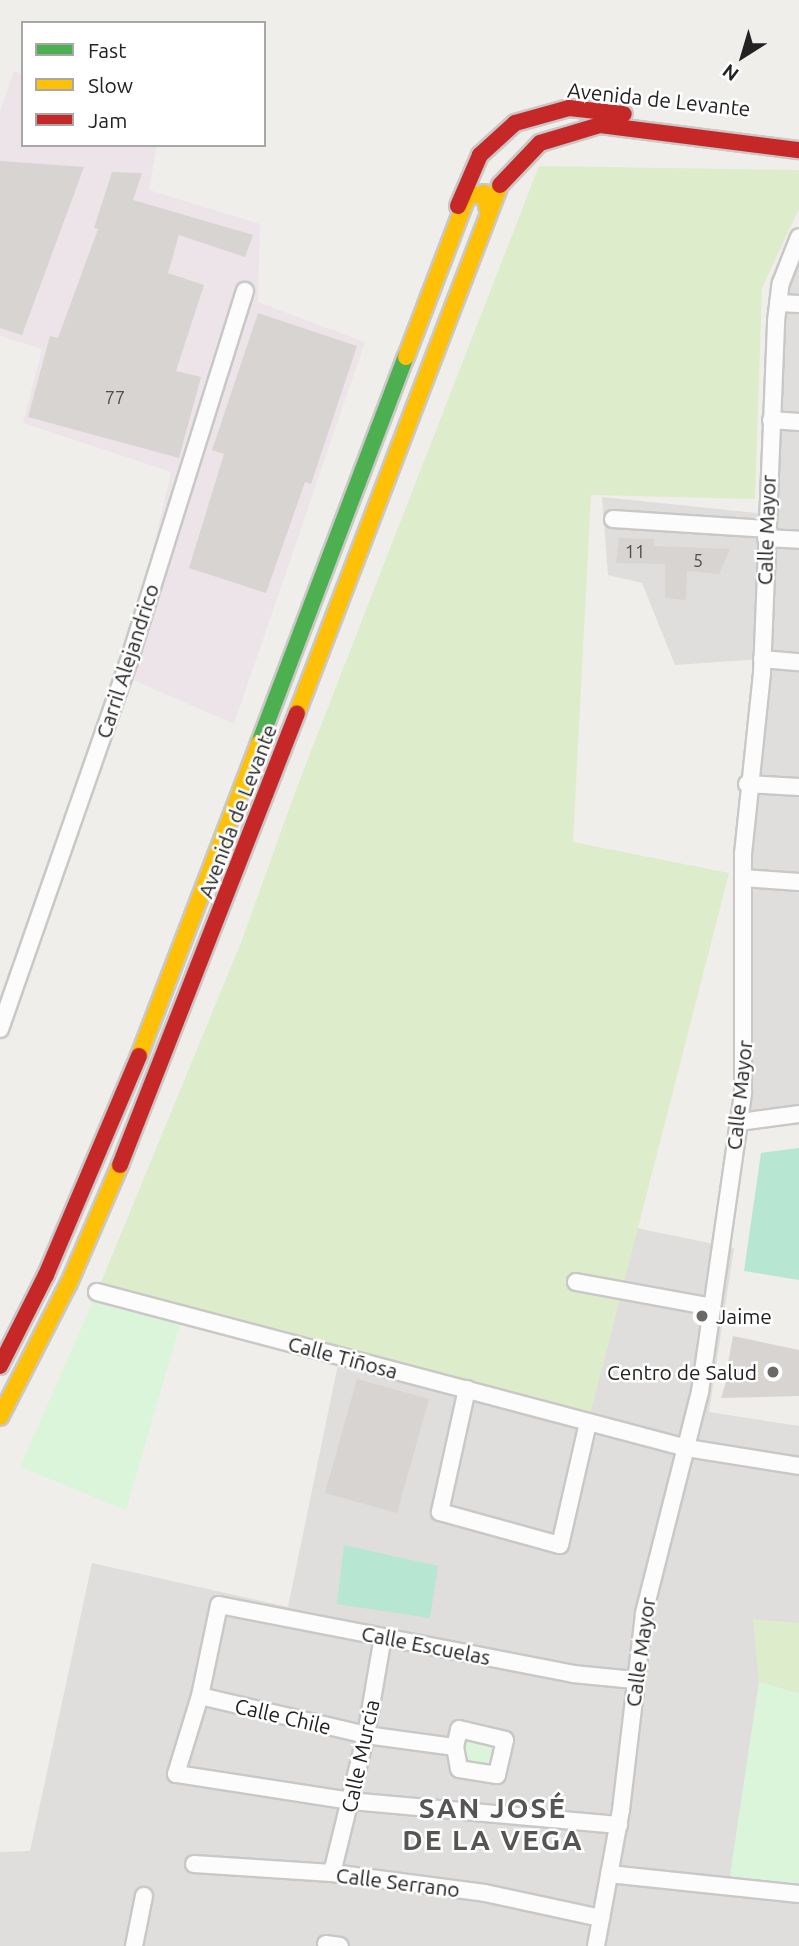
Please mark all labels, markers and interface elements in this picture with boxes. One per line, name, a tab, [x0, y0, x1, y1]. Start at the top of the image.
legend	[21, 21, 266, 147]
north arrow	[708, 21, 778, 91]
text: Fast	[88, 38, 126, 62]
text: N	[718, 60, 743, 86]
text: Slow	[88, 73, 133, 97]
street label: Avenida de Levante	[566, 77, 752, 121]
text: Jam	[88, 108, 127, 132]
house number: 77	[105, 386, 125, 408]
street label: Calle Mayor	[751, 474, 781, 586]
house number: 11	[625, 540, 645, 562]
house number: 5	[693, 549, 703, 571]
street label: Carril Alejandrico	[90, 581, 164, 741]
street label: Avenida de Levante	[192, 721, 282, 901]
street label: Calle Mayor	[721, 1039, 757, 1151]
place label: Jaime	[716, 1303, 772, 1329]
marker: Jaime	[694, 1308, 710, 1324]
street label: Calle Tiñosa	[285, 1330, 401, 1384]
place label: Centro de Salud	[607, 1359, 757, 1385]
marker: Centro de Salud	[763, 1362, 783, 1382]
street label: Calle Mayor	[620, 1596, 660, 1708]
street label: Calle Escuelas	[359, 1620, 493, 1670]
street label: Calle Chile	[232, 1693, 334, 1739]
street label: Calle Murcia	[336, 1697, 384, 1815]
district label: SAN JOSÉ DE LA VEGA	[404, 1791, 582, 1857]
street label: Calle Serrano	[335, 1862, 461, 1902]

